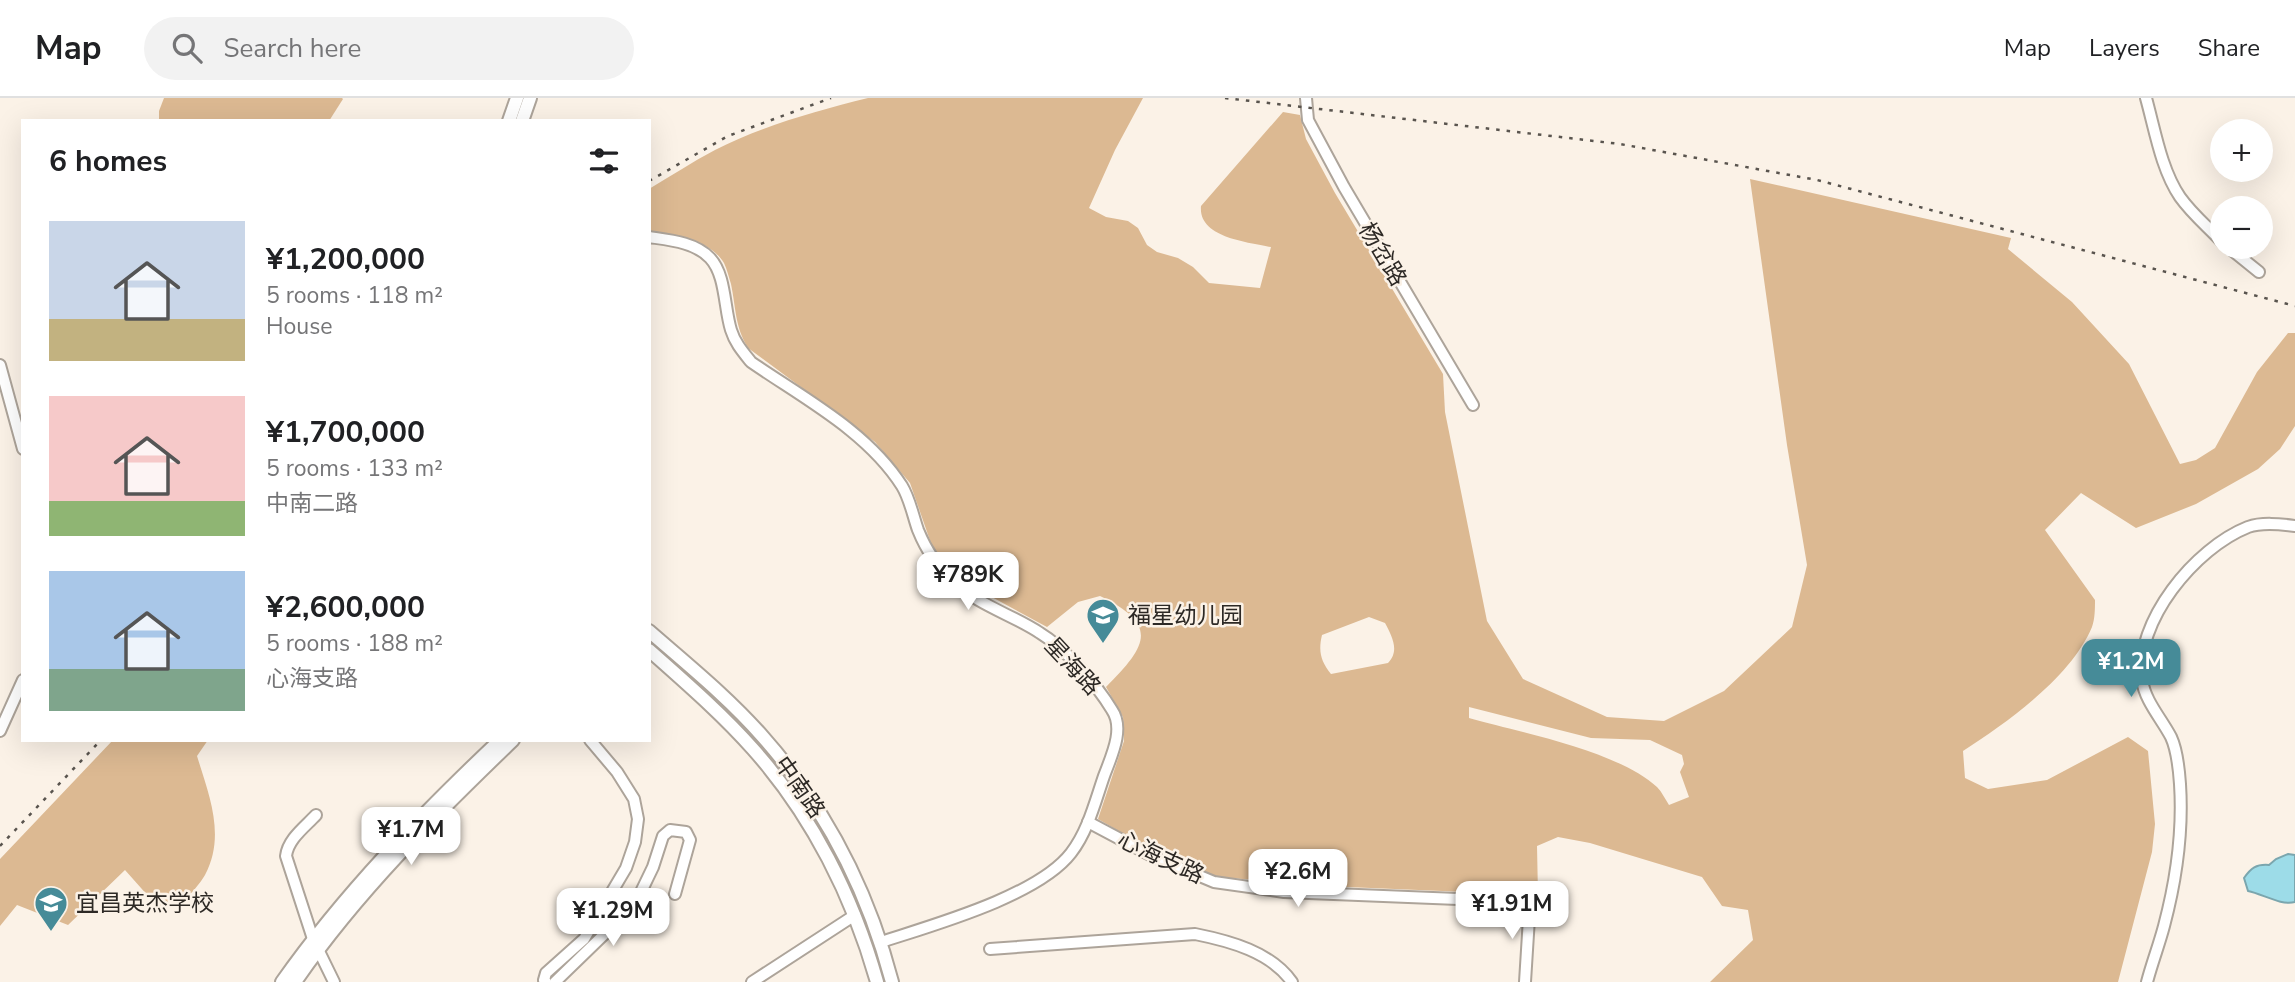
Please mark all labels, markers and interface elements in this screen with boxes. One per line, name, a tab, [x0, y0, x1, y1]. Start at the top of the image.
search box	[144, 17, 634, 80]
text: Map	[35, 26, 102, 71]
icon: search	[168, 29, 206, 67]
text: Search here	[224, 31, 361, 66]
text: Map	[2004, 32, 2051, 64]
text: Layers	[2089, 32, 2160, 64]
text: Share	[2198, 32, 2260, 64]
map controls	[2210, 119, 2273, 259]
button: +	[2210, 119, 2273, 182]
text: 6 homes	[49, 141, 167, 182]
icon: filters	[585, 142, 623, 180]
button: −	[2210, 196, 2273, 259]
street label: 杨岔路	[1352, 217, 1414, 292]
text: ¥1,200,000	[266, 239, 425, 280]
icon: home	[105, 249, 189, 333]
text: 5 rooms · 118 m²	[266, 280, 443, 311]
text: House	[266, 311, 333, 342]
text: ¥1,700,000	[266, 412, 425, 453]
icon: home	[105, 424, 189, 508]
text: 5 rooms · 133 m²	[266, 453, 443, 484]
text: 中南二路	[266, 488, 358, 519]
pin: ¥789K	[919, 552, 1017, 612]
text: ¥789K	[933, 559, 1003, 590]
text: ¥2,600,000	[266, 587, 425, 628]
school or university icon: 福星幼儿园	[1084, 596, 1122, 645]
icon: home	[105, 599, 189, 683]
place label: 福星幼儿园	[1128, 600, 1243, 631]
text: 5 rooms · 188 m²	[266, 628, 443, 659]
street label: 星海路	[1038, 631, 1107, 702]
pin: ¥1.2M	[2082, 640, 2180, 699]
text: ¥1.2M	[2097, 646, 2165, 677]
text: 心海支路	[266, 663, 358, 694]
street label: 中南路	[767, 750, 832, 824]
pin: ¥1.7M	[362, 808, 460, 867]
text: ¥1.7M	[377, 814, 445, 845]
street label: 心海支路	[1113, 824, 1209, 891]
pin: ¥2.6M	[1249, 850, 1347, 909]
text: ¥2.6M	[1264, 856, 1332, 887]
pin: ¥1.91M	[1455, 882, 1569, 941]
school or university icon: 宜昌英杰学校	[32, 884, 70, 933]
place label: 宜昌英杰学校	[76, 888, 214, 919]
pin: ¥1.29M	[556, 888, 670, 948]
text: ¥1.91M	[1472, 888, 1552, 919]
text: ¥1.29M	[573, 895, 653, 926]

